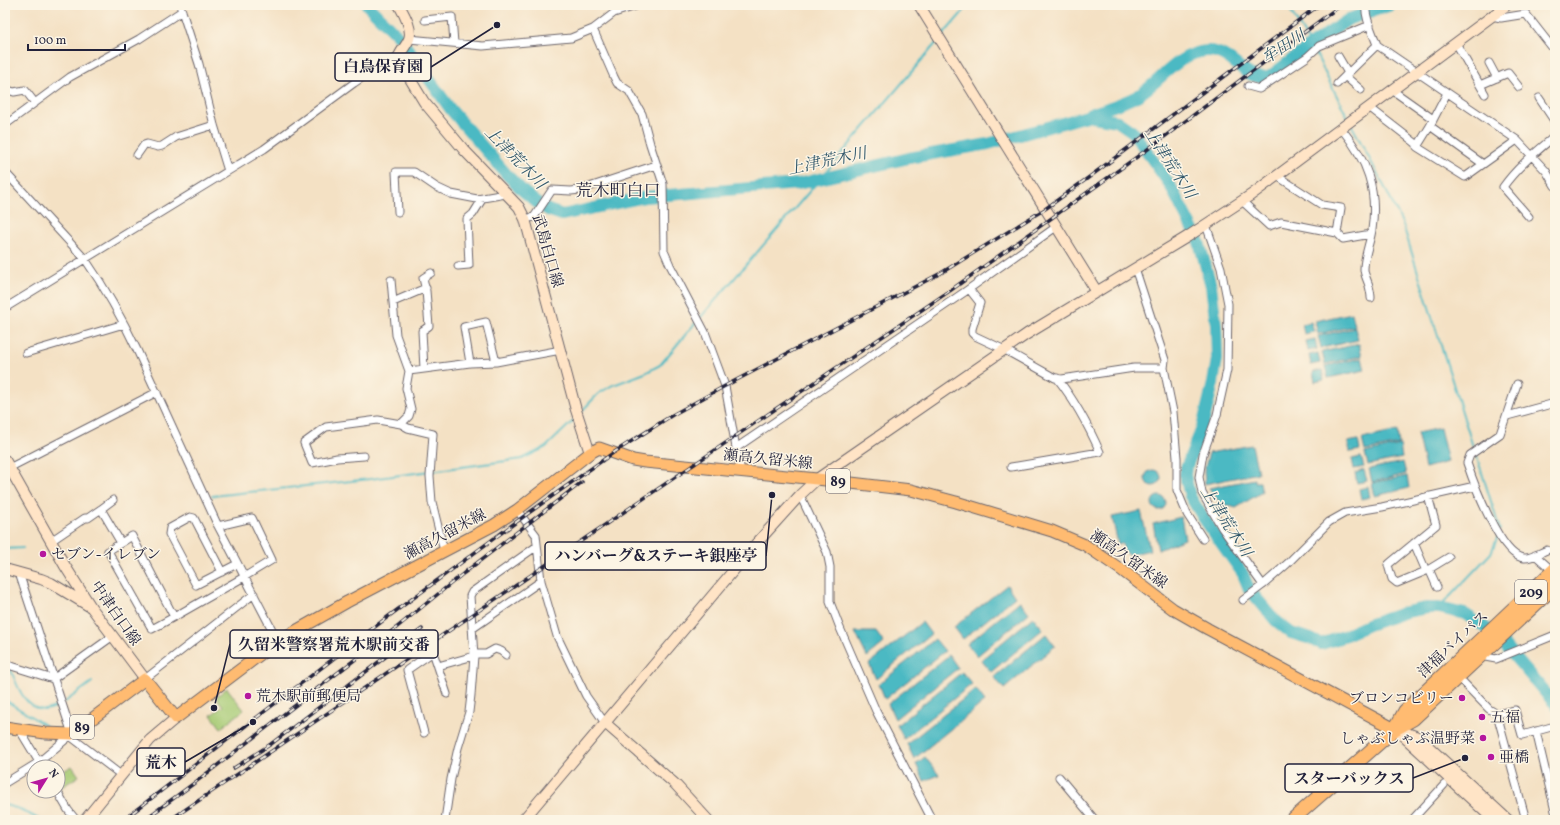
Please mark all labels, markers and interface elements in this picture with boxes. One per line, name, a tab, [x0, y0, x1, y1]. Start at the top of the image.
water label: 牟田川	[1258, 24, 1312, 70]
scale bar	[28, 26, 125, 52]
text: 100 m	[34, 33, 67, 49]
callout: 白鳥保育園	[335, 53, 431, 81]
text: 白鳥保育園	[343, 57, 423, 79]
water label: 上津荒木川	[479, 122, 552, 196]
water label: 上津荒木川	[1138, 125, 1201, 205]
water label: 上津荒木川	[786, 142, 871, 181]
district label: 荒木町白口	[576, 180, 661, 203]
street label: 武島白口線	[526, 212, 567, 290]
street label: 瀬高久留米線	[722, 445, 814, 476]
road number: 89	[826, 469, 850, 493]
water label: 上津荒木川	[1194, 483, 1257, 563]
street label: 瀬高久留米線	[401, 505, 490, 566]
street label: 瀬高久留米線	[1085, 526, 1171, 595]
callout: ハンバーグ&ステーキ銀座亭	[545, 542, 766, 570]
place label: セブン-イレブン	[51, 545, 161, 566]
text: ハンバーグ&ステーキ銀座亭	[555, 546, 757, 568]
marker: セブン-イレブン	[38, 549, 48, 559]
street label: 中津白口線	[85, 577, 145, 651]
road number: 209	[1515, 580, 1547, 604]
street label: 津福バイパス	[1414, 607, 1494, 683]
callout: 久留米警察署荒木駅前交番	[230, 630, 438, 658]
text: 久留米警察署荒木駅前交番	[238, 635, 430, 657]
place label: 荒木駅前郵便局	[256, 687, 361, 708]
place label: ブロンコビリー	[1349, 689, 1454, 710]
marker: 荒木駅前郵便局	[243, 691, 253, 701]
marker: ブロンコビリー	[1457, 693, 1467, 703]
place label: 五福	[1490, 708, 1520, 729]
marker: 五福	[1477, 712, 1487, 722]
road number: 89	[70, 715, 94, 739]
place label: しゃぶしゃぶ温野菜	[1340, 729, 1475, 750]
marker: しゃぶしゃぶ温野菜	[1478, 733, 1488, 743]
callout: 荒木	[137, 748, 185, 776]
place label: 亜橋	[1499, 748, 1529, 769]
marker: 亜橋	[1486, 752, 1496, 762]
text: 荒木	[145, 753, 177, 775]
north arrow	[26, 759, 66, 799]
callout: スターバックス	[1285, 764, 1413, 792]
text: N	[44, 766, 61, 782]
text: スターバックス	[1293, 769, 1405, 791]

